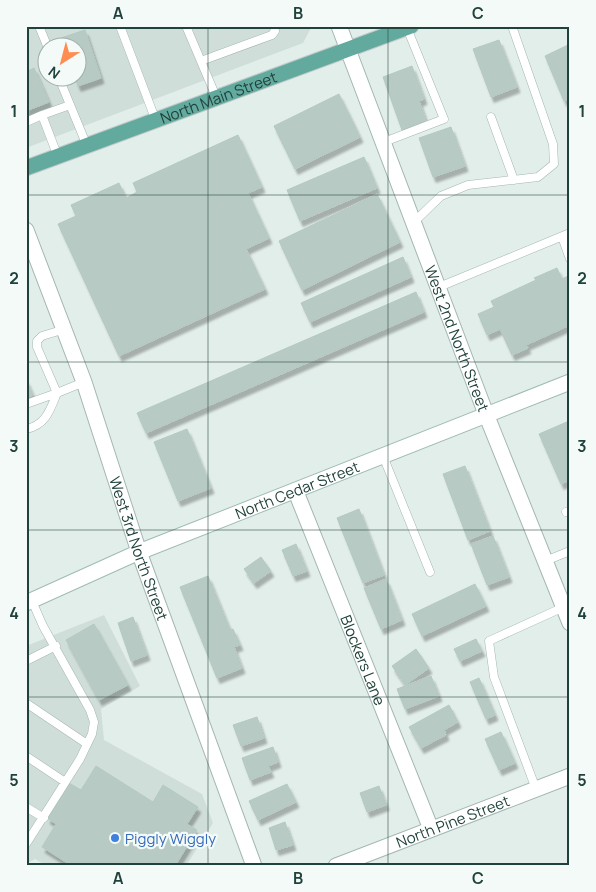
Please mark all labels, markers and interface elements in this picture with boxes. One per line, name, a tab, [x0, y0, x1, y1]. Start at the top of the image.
text: A	[113, 2, 124, 24]
text: B	[293, 2, 303, 24]
text: C	[472, 2, 484, 24]
north arrow	[38, 38, 88, 88]
text: N	[44, 62, 64, 84]
street label: North Main Street	[157, 66, 280, 128]
text: 1	[10, 100, 18, 122]
text: 1	[578, 100, 586, 122]
street label: West 2nd North Street	[420, 262, 495, 414]
text: 2	[9, 267, 19, 289]
text: 2	[577, 267, 587, 289]
text: 3	[9, 435, 19, 457]
text: 3	[577, 435, 587, 457]
street label: North Cedar Street	[232, 456, 362, 524]
street label: West 3rd North Street	[105, 474, 174, 623]
text: 4	[9, 602, 19, 624]
text: 4	[577, 602, 587, 624]
street label: Blockers Lane	[336, 612, 391, 709]
text: 5	[9, 769, 19, 791]
text: 5	[577, 769, 587, 791]
street label: North Pine Street	[393, 790, 512, 852]
place label: Piggly Wiggly	[125, 828, 216, 849]
marker: Piggly Wiggly	[109, 832, 121, 844]
text: A	[113, 867, 124, 889]
text: B	[293, 867, 303, 889]
text: C	[472, 867, 484, 889]

